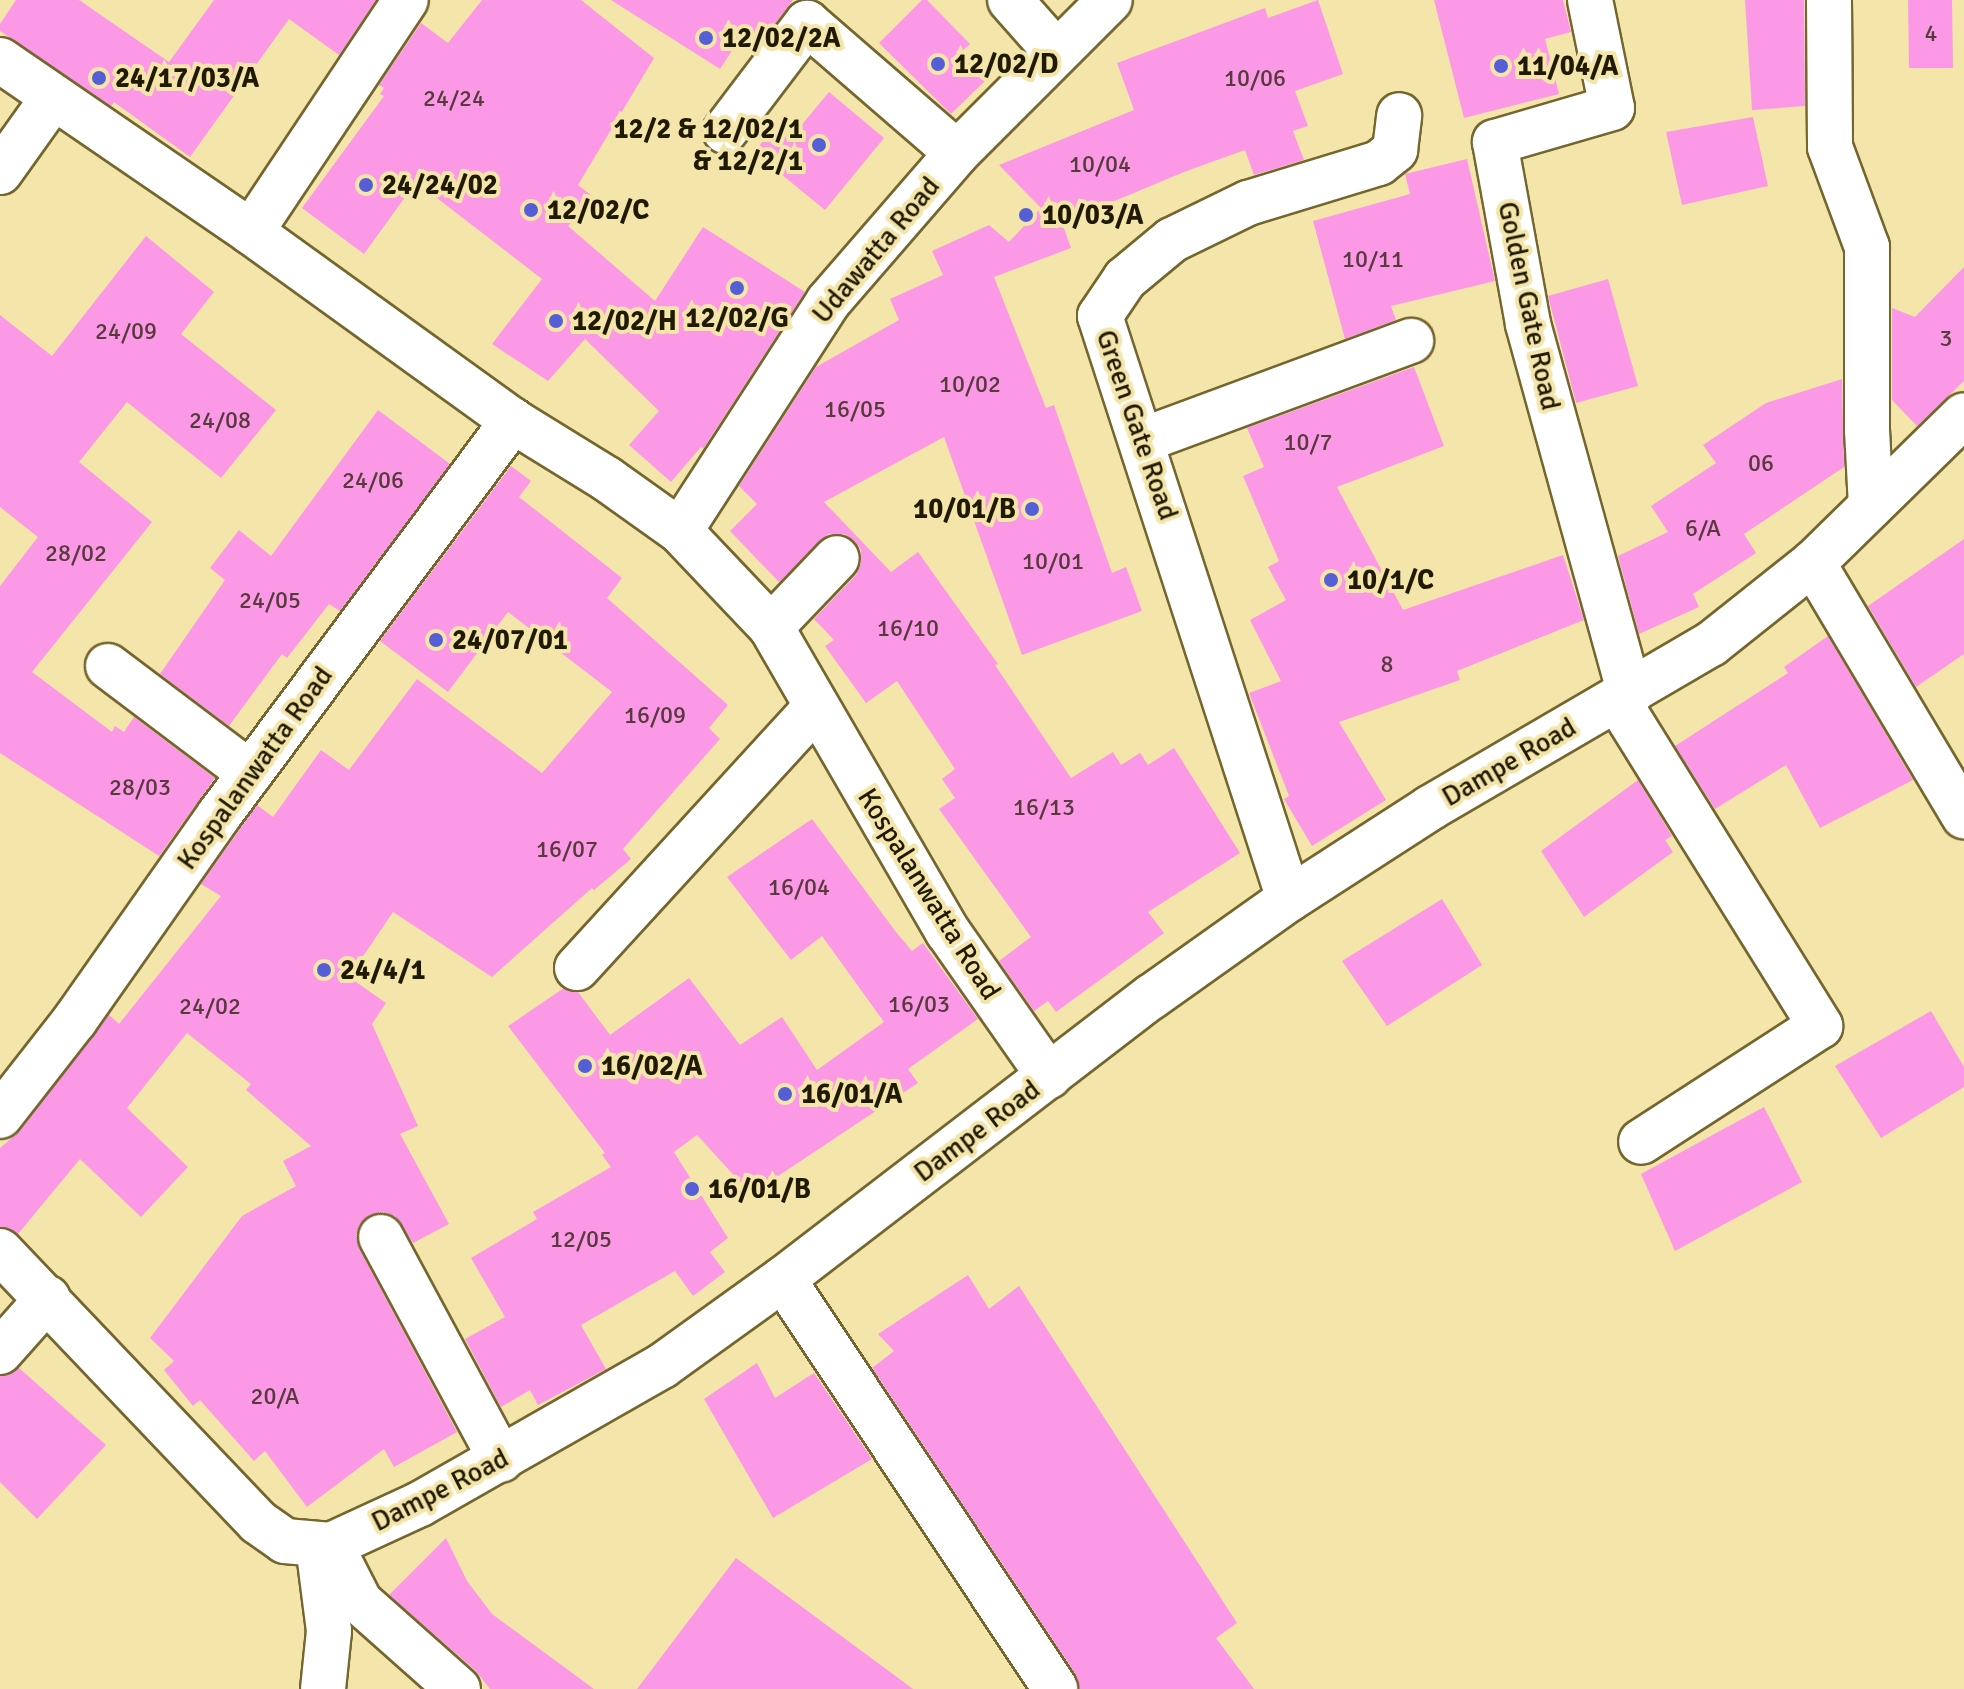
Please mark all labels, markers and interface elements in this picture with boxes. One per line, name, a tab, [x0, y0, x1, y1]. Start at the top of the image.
house number: 4	[1925, 20, 1937, 48]
place label: 12/02/2A	[722, 21, 841, 55]
marker: 12/02/2A	[697, 29, 715, 47]
place label: 12/02/D	[954, 47, 1058, 81]
place label: 11/04/A	[1517, 49, 1618, 83]
marker: 12/02/D	[929, 55, 947, 73]
marker: 11/04/A	[1492, 57, 1510, 75]
place label: 24/17/03/A	[115, 61, 259, 95]
house number: 10/06	[1224, 65, 1286, 93]
marker: 24/17/03/A	[90, 69, 108, 87]
house number: 24/24	[423, 85, 485, 113]
place label: 12/2 & 12/02/1 & 12/2/1	[613, 112, 803, 178]
marker: 12/2 & 12/02/1 & 12/2/1	[810, 136, 828, 154]
house number: 10/04	[1069, 151, 1131, 179]
place label: 24/24/02	[382, 168, 498, 202]
street label: Udawatta Road	[805, 170, 947, 330]
marker: 24/24/02	[357, 176, 375, 194]
place label: 12/02/C	[547, 193, 649, 227]
place label: 10/03/A	[1042, 198, 1143, 232]
street label: Golden Gate Road	[1490, 199, 1568, 413]
marker: 12/02/C	[522, 201, 540, 219]
marker: 10/03/A	[1017, 206, 1035, 224]
house number: 10/11	[1342, 246, 1404, 274]
marker: 12/02/G	[728, 279, 746, 297]
place label: 12/02/G	[685, 301, 789, 335]
place label: 12/02/H	[572, 304, 677, 338]
marker: 12/02/H	[547, 312, 565, 330]
house number: 24/09	[95, 318, 157, 346]
house number: 3	[1940, 325, 1952, 353]
street label: Green Gate Road	[1089, 326, 1185, 524]
house number: 10/02	[939, 371, 1001, 399]
house number: 16/05	[824, 396, 886, 424]
house number: 24/08	[189, 407, 251, 435]
house number: 10/7	[1283, 429, 1333, 457]
house number: 06	[1748, 450, 1774, 478]
house number: 24/06	[342, 467, 404, 495]
place label: 10/01/B	[913, 492, 1016, 526]
marker: 10/01/B	[1023, 500, 1041, 518]
house number: 6/A	[1685, 515, 1721, 543]
house number: 28/02	[45, 540, 107, 568]
house number: 10/01	[1022, 548, 1084, 576]
place label: 10/1/C	[1347, 563, 1434, 597]
marker: 10/1/C	[1322, 571, 1340, 589]
house number: 24/05	[239, 587, 301, 615]
house number: 16/10	[877, 615, 939, 643]
place label: 24/07/01	[452, 623, 568, 657]
marker: 24/07/01	[427, 631, 445, 649]
house number: 8	[1381, 651, 1393, 679]
street label: Kospalanwatta Road	[170, 660, 340, 876]
house number: 16/09	[624, 702, 686, 730]
street label: Dampe Road	[1436, 710, 1582, 814]
house number: 28/03	[109, 774, 171, 802]
street label: Kospalanwatta Road	[850, 782, 1008, 1006]
house number: 16/13	[1013, 794, 1075, 822]
house number: 16/07	[536, 836, 598, 864]
house number: 16/04	[768, 874, 830, 902]
place label: 24/4/1	[340, 953, 426, 987]
marker: 24/4/1	[315, 961, 333, 979]
house number: 16/03	[888, 991, 950, 1019]
house number: 24/02	[179, 993, 241, 1021]
place label: 16/02/A	[601, 1049, 702, 1083]
marker: 16/02/A	[576, 1057, 594, 1075]
street label: Dampe Road	[907, 1073, 1047, 1189]
place label: 16/01/A	[801, 1077, 902, 1111]
marker: 16/01/A	[776, 1085, 794, 1103]
place label: 16/01/B	[708, 1172, 811, 1206]
marker: 16/01/B	[683, 1180, 701, 1198]
house number: 12/05	[550, 1226, 612, 1254]
house number: 20/A	[251, 1383, 299, 1411]
street label: Dampe Road	[366, 1441, 514, 1539]

